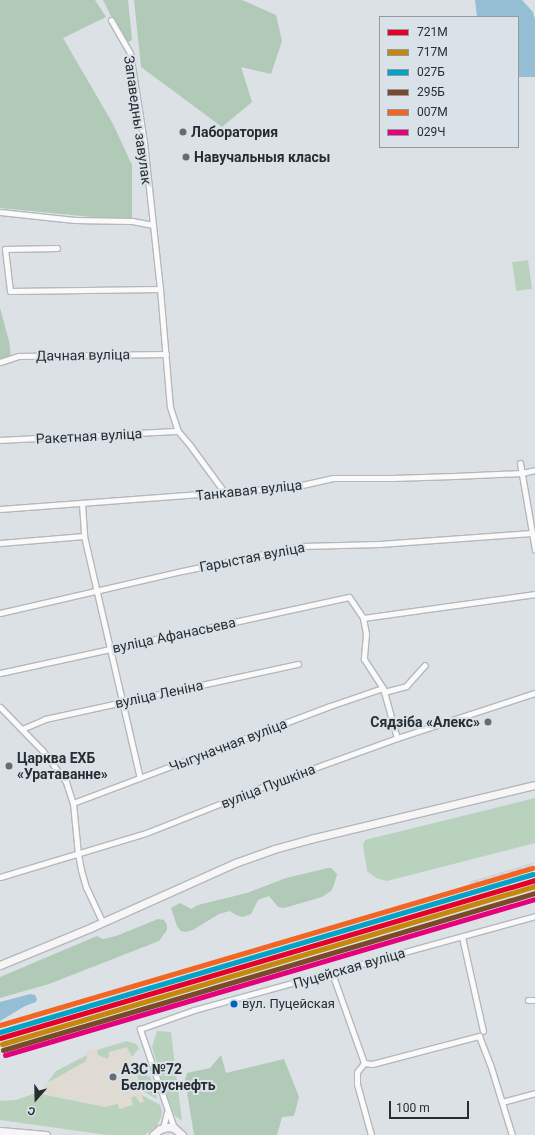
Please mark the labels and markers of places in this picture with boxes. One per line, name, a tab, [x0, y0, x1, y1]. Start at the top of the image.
place label: Лаборатория	[191, 124, 278, 140]
marker: Лаборатория	[178, 127, 188, 137]
place label: Навучальныя класы	[194, 149, 330, 165]
marker: Навучальныя класы	[181, 152, 191, 162]
place label: Сядзіба «Алекс»	[370, 714, 480, 730]
marker: Сядзіба «Алекс»	[483, 717, 493, 727]
place label: Царква ЕХБ «Уратаванне»	[17, 750, 108, 782]
marker: Царква ЕХБ «Уратаванне»	[4, 761, 14, 771]
place label: вул. Пуцейская	[242, 996, 335, 1012]
marker: вул. Пуцейская	[229, 999, 239, 1009]
place label: АЗС №72 Белоруснефть	[121, 1061, 216, 1094]
marker: АЗС №72 Белоруснефть	[108, 1072, 118, 1082]

